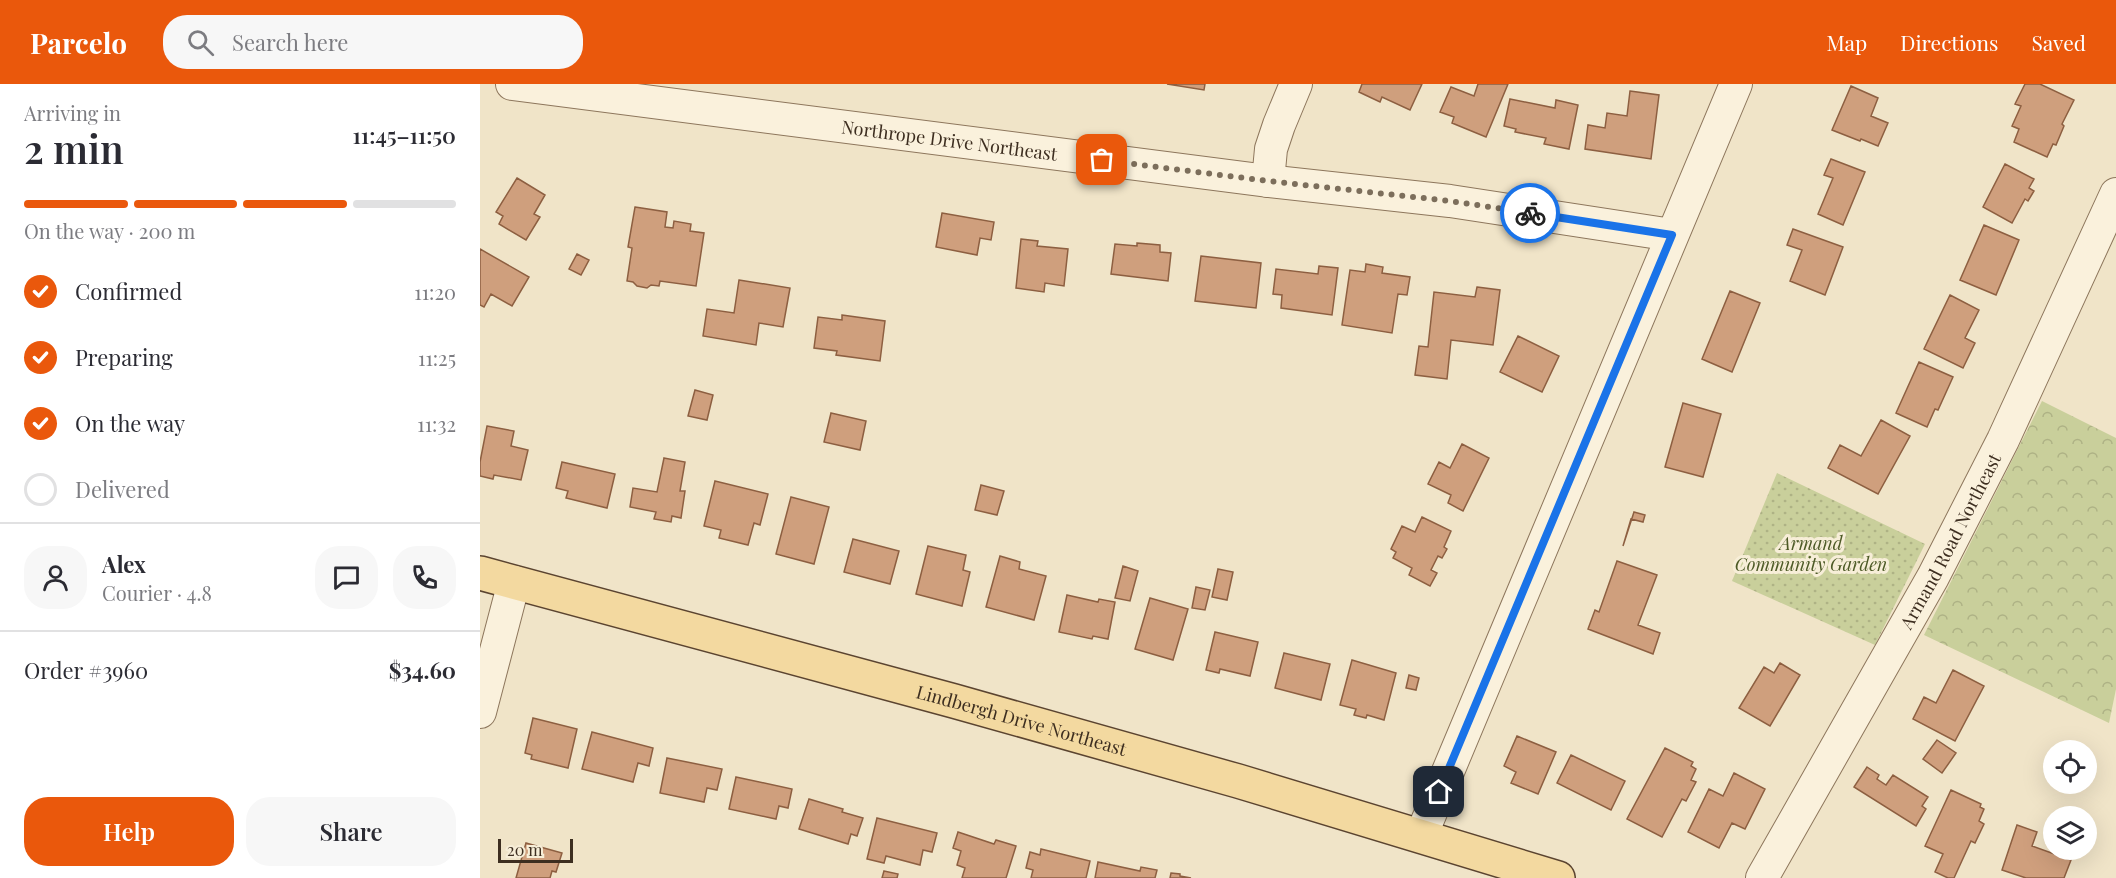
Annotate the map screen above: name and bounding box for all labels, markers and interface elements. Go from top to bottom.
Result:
search box [163,15,583,69]
text: Parcelo [30,24,127,61]
icon: search [184,26,217,59]
text: Search here [232,27,348,57]
text: Map [1826,28,1867,56]
text: Directions [1900,28,1998,56]
text: Saved [2031,28,2086,56]
text: Arriving in [24,99,121,126]
street label: Northrope Drive Northeast [840,114,1059,166]
text: 11:45–11:50 [353,120,456,150]
text: 2 min [24,122,124,174]
pin [1076,134,1127,185]
icon: bag [1085,143,1118,176]
courier [1500,183,1560,243]
icon: bike [1514,197,1547,230]
text: On the way · 200 m [24,217,195,244]
icon: check [24,275,57,308]
text: Confirmed [75,276,182,306]
text: 11:20 [414,278,456,305]
icon: check [24,341,57,374]
text: Preparing [75,342,173,372]
text: 11:25 [418,344,456,371]
icon: check [24,407,57,440]
text: On the way [75,408,185,438]
text: 11:32 [417,410,456,437]
street label: Armand Road Northeast [1894,449,2007,634]
text: Delivered [75,474,170,504]
park label: Armand Community Garden [1735,531,1887,576]
button: person [24,546,87,609]
button: chat [315,546,378,609]
button: phone [393,546,456,609]
text: Alex [102,549,146,579]
text: Courier · 4.8 [102,579,212,606]
text: Order #3960 [24,655,148,685]
text: $34.60 [389,655,456,685]
street label: Lindbergh Drive Northeast [914,679,1130,761]
map controls [2043,740,2097,860]
button: locate [2043,740,2097,794]
pin [1413,766,1464,817]
icon: home [1422,775,1455,808]
button: Help [24,797,234,866]
button: Share [246,797,456,866]
button: layers [2043,806,2097,860]
scale bar [498,836,573,864]
text: 20 m [507,839,542,860]

